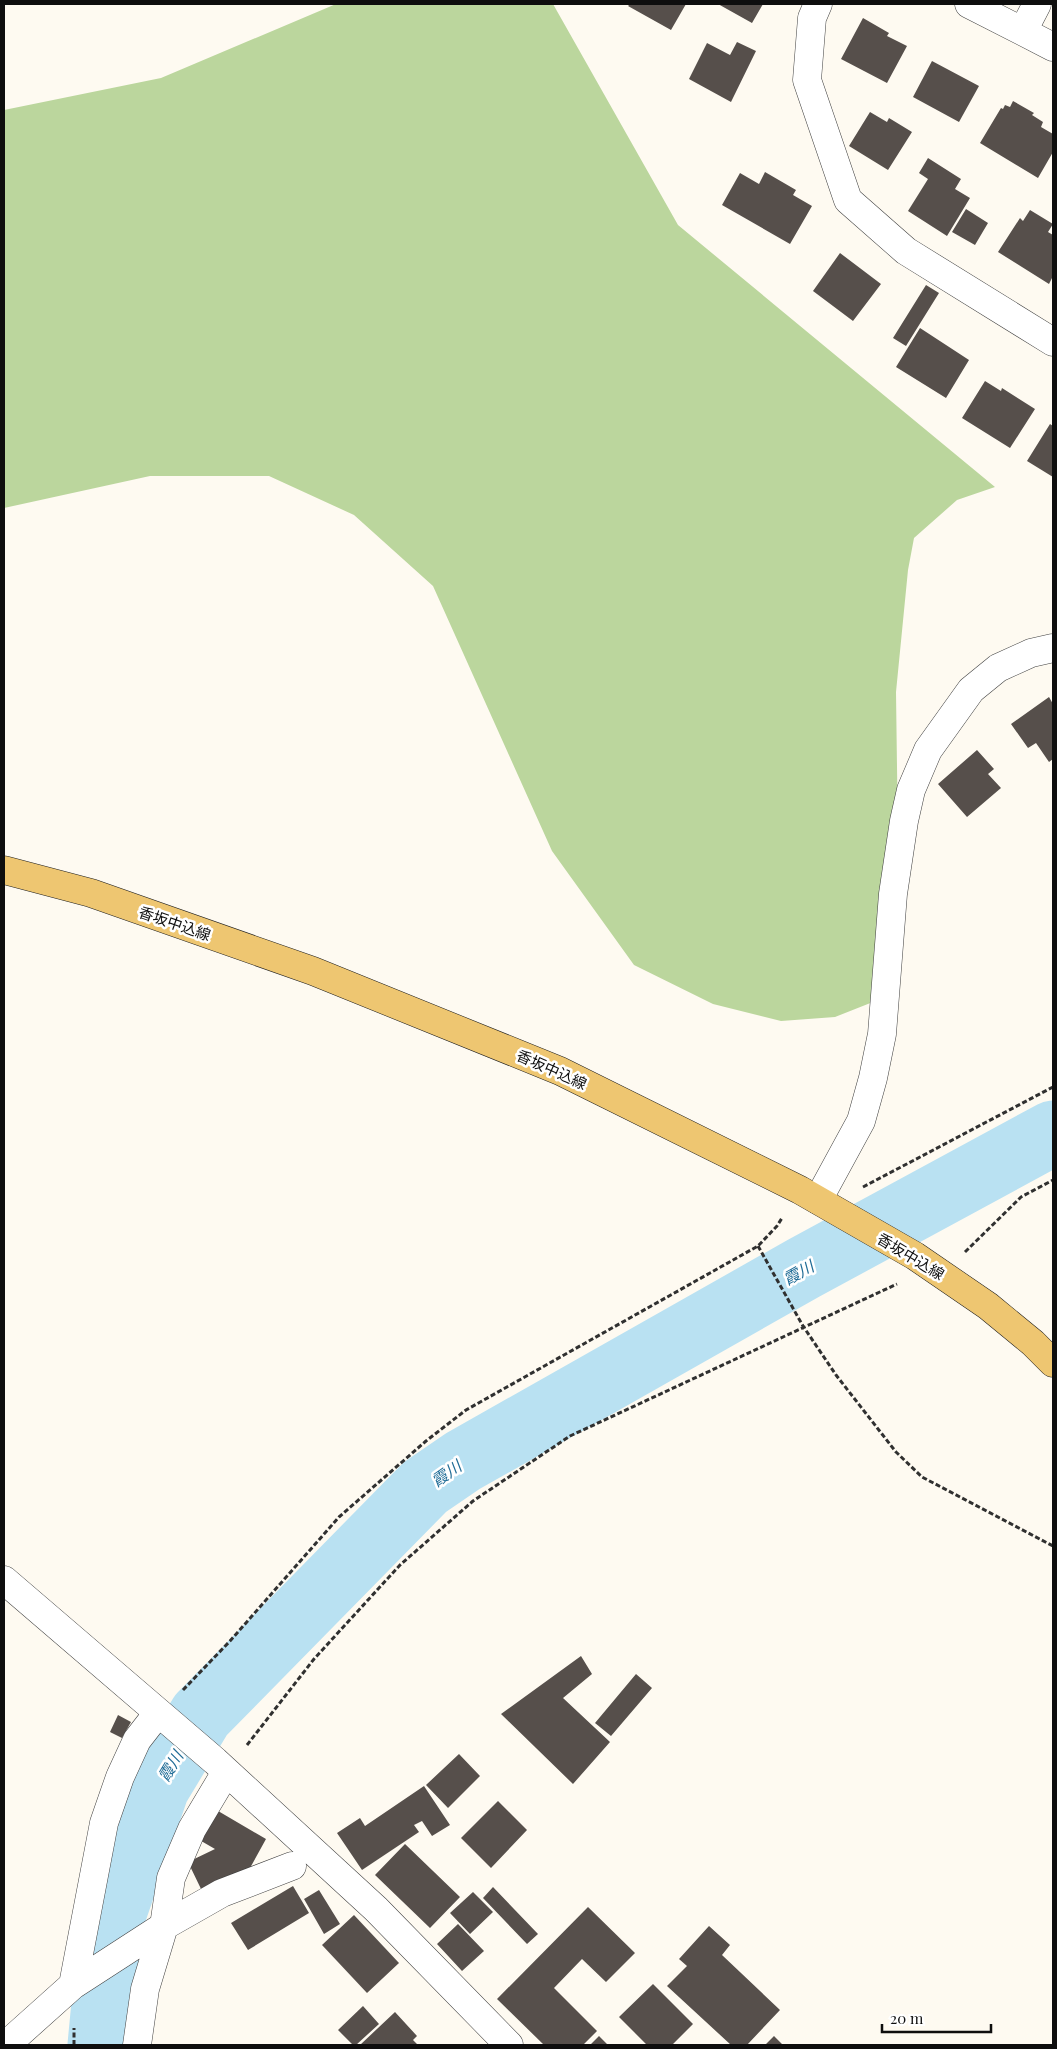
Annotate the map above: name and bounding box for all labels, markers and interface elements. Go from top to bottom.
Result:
street label: 香坂中込線 [136,901,214,945]
street label: 香坂中込線 [514,1045,590,1093]
street label: 香坂中込線 [874,1228,948,1284]
water label: 霞川 [779,1254,819,1289]
water label: 霞川 [427,1454,467,1491]
water label: 霞川 [153,1745,188,1785]
scale bar [882,2002,991,2034]
text: 20 m [890,2008,924,2028]

